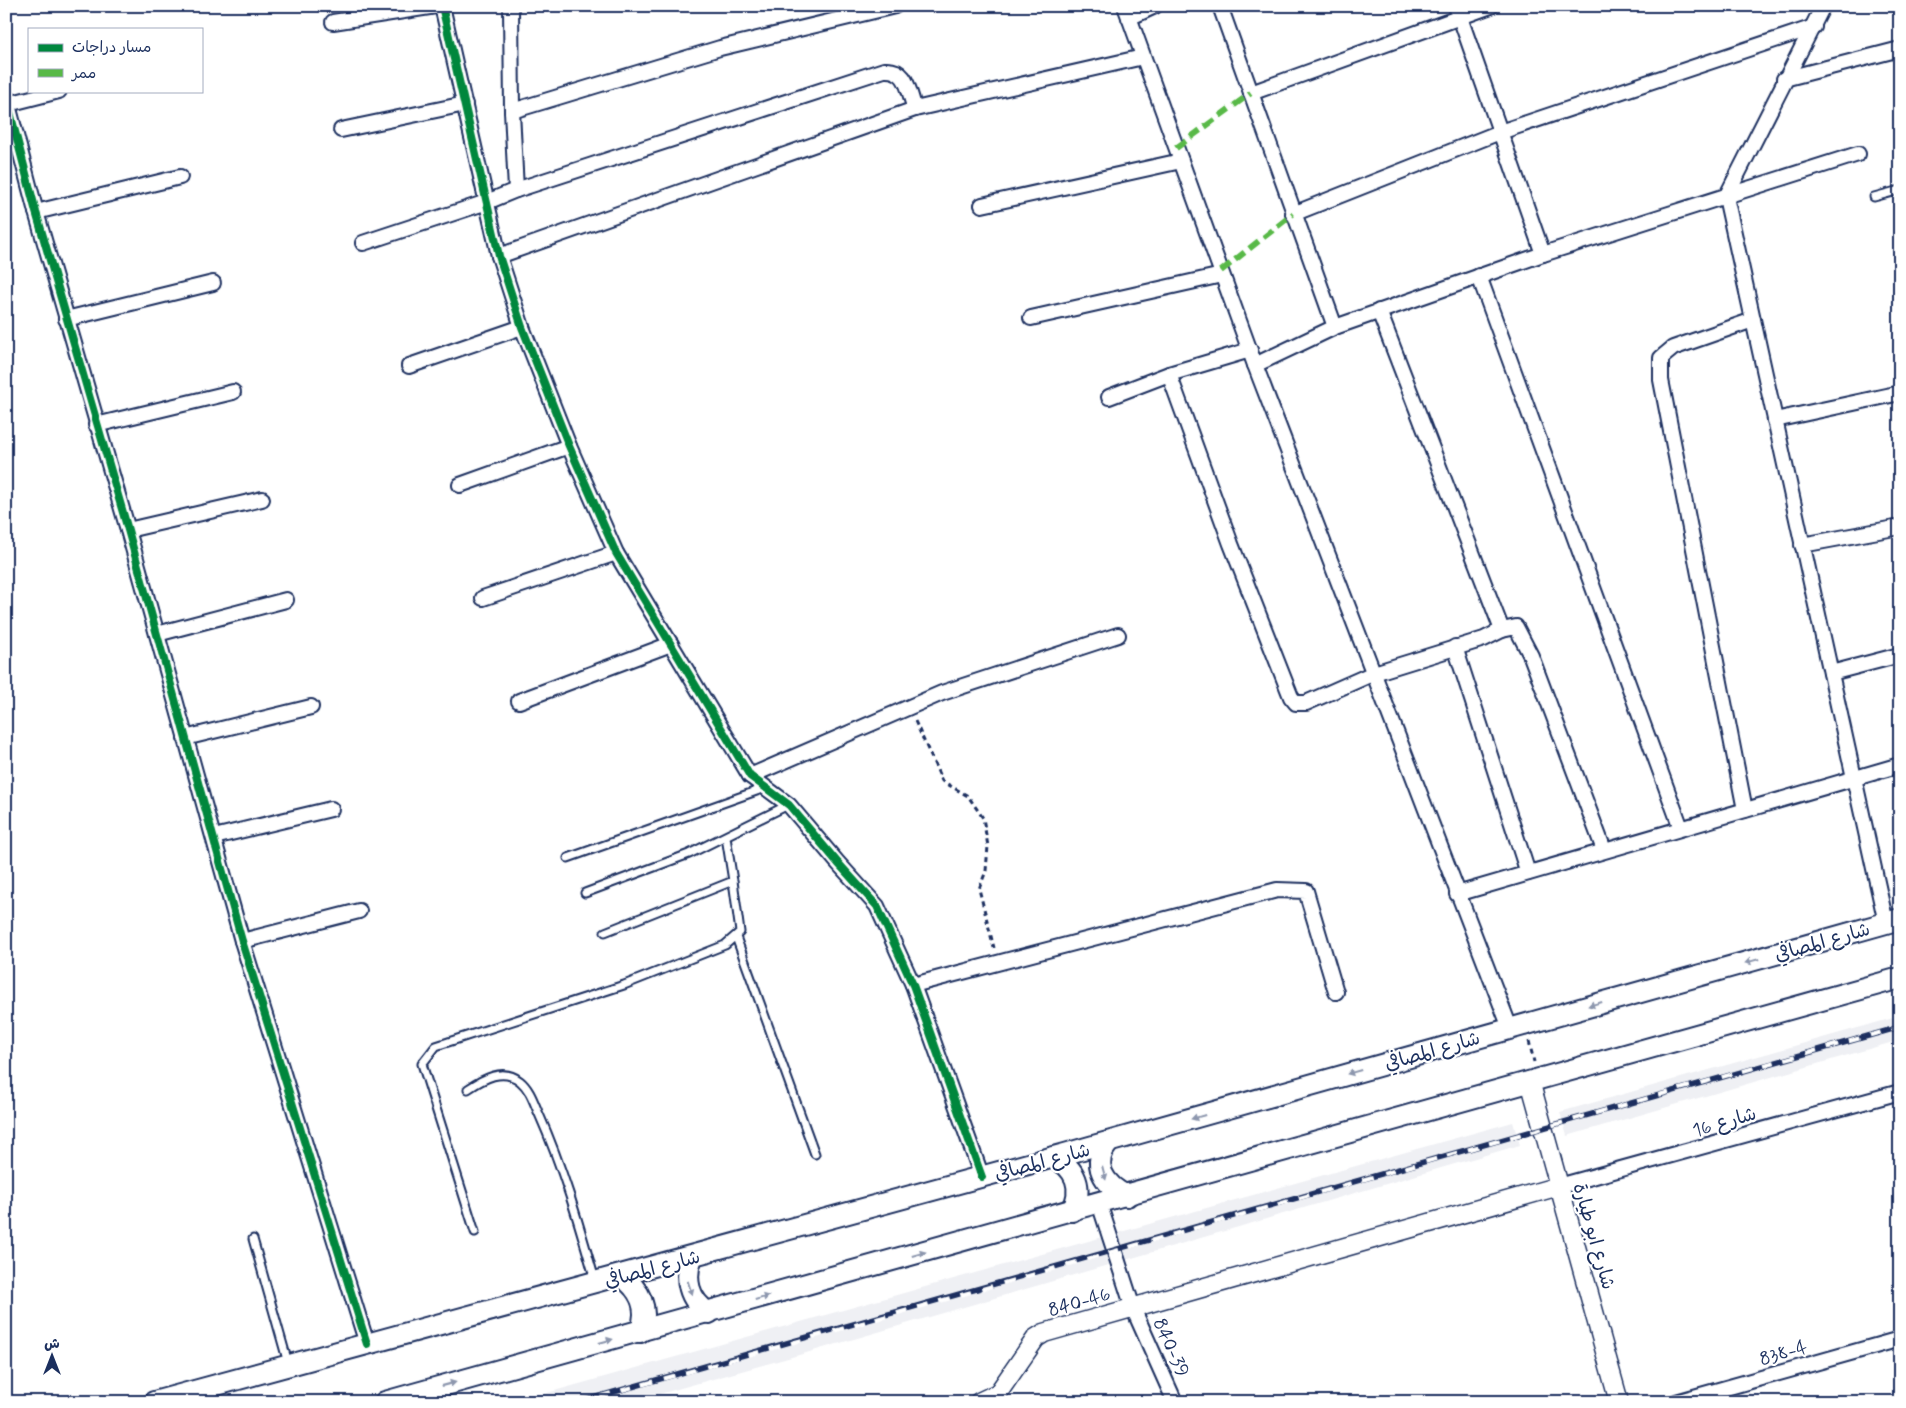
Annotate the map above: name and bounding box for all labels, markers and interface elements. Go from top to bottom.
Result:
legend [28,28,202,92]
text: مسار دراجات [72,38,151,58]
text: ممر [70,64,96,84]
street label: شارع المصافي [1771,916,1873,968]
one-way arrow [1744,957,1759,965]
one-way arrow [1588,1001,1603,1009]
street label: شارع المصافي [1381,1025,1483,1077]
one-way arrow [1347,1068,1362,1076]
street label: شارع 16 [1690,1101,1759,1143]
one-way arrow [1191,1113,1206,1121]
street label: شارع المصافي [991,1137,1093,1187]
one-way arrow [1100,1166,1108,1181]
street label: شارع ابو طيارة [1566,1180,1621,1293]
street label: شارع المصافي [601,1244,703,1294]
one-way arrow [912,1249,927,1257]
one-way arrow [686,1281,694,1296]
street label: 840-46 [1045,1282,1113,1323]
one-way arrow [755,1293,770,1301]
street label: 840-39 [1147,1314,1195,1381]
north arrow [28,1330,78,1380]
text: ش [44,1335,60,1353]
street label: 838-4 [1757,1335,1810,1372]
one-way arrow [598,1337,613,1345]
one-way arrow [442,1380,457,1388]

